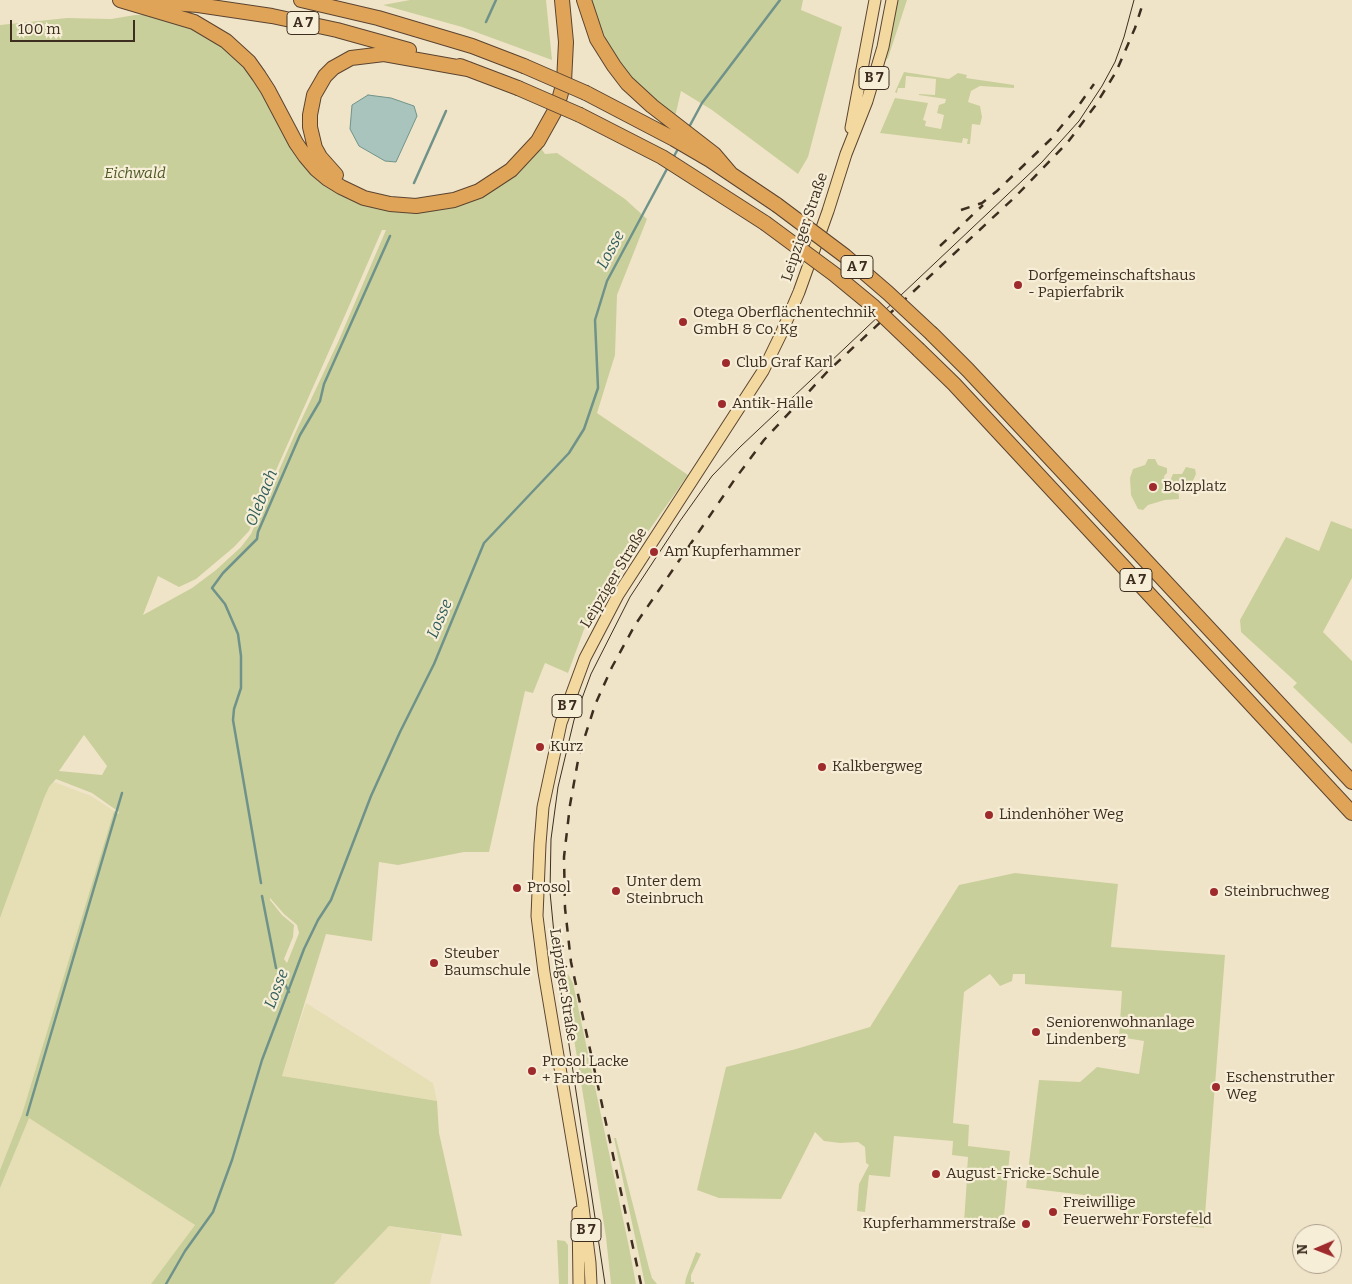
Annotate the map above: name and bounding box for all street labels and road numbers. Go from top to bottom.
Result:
road number: A 7 [287,12,319,34]
road number: B 7 [859,66,889,90]
street label: Leipziger Straße [778,170,832,284]
road number: A 7 [841,256,873,278]
street label: Leipziger Straße [577,525,651,631]
road number: A 7 [1120,568,1152,592]
road number: B 7 [552,694,582,718]
street label: Leipziger Straße [545,927,581,1043]
road number: B 7 [571,1218,601,1242]

